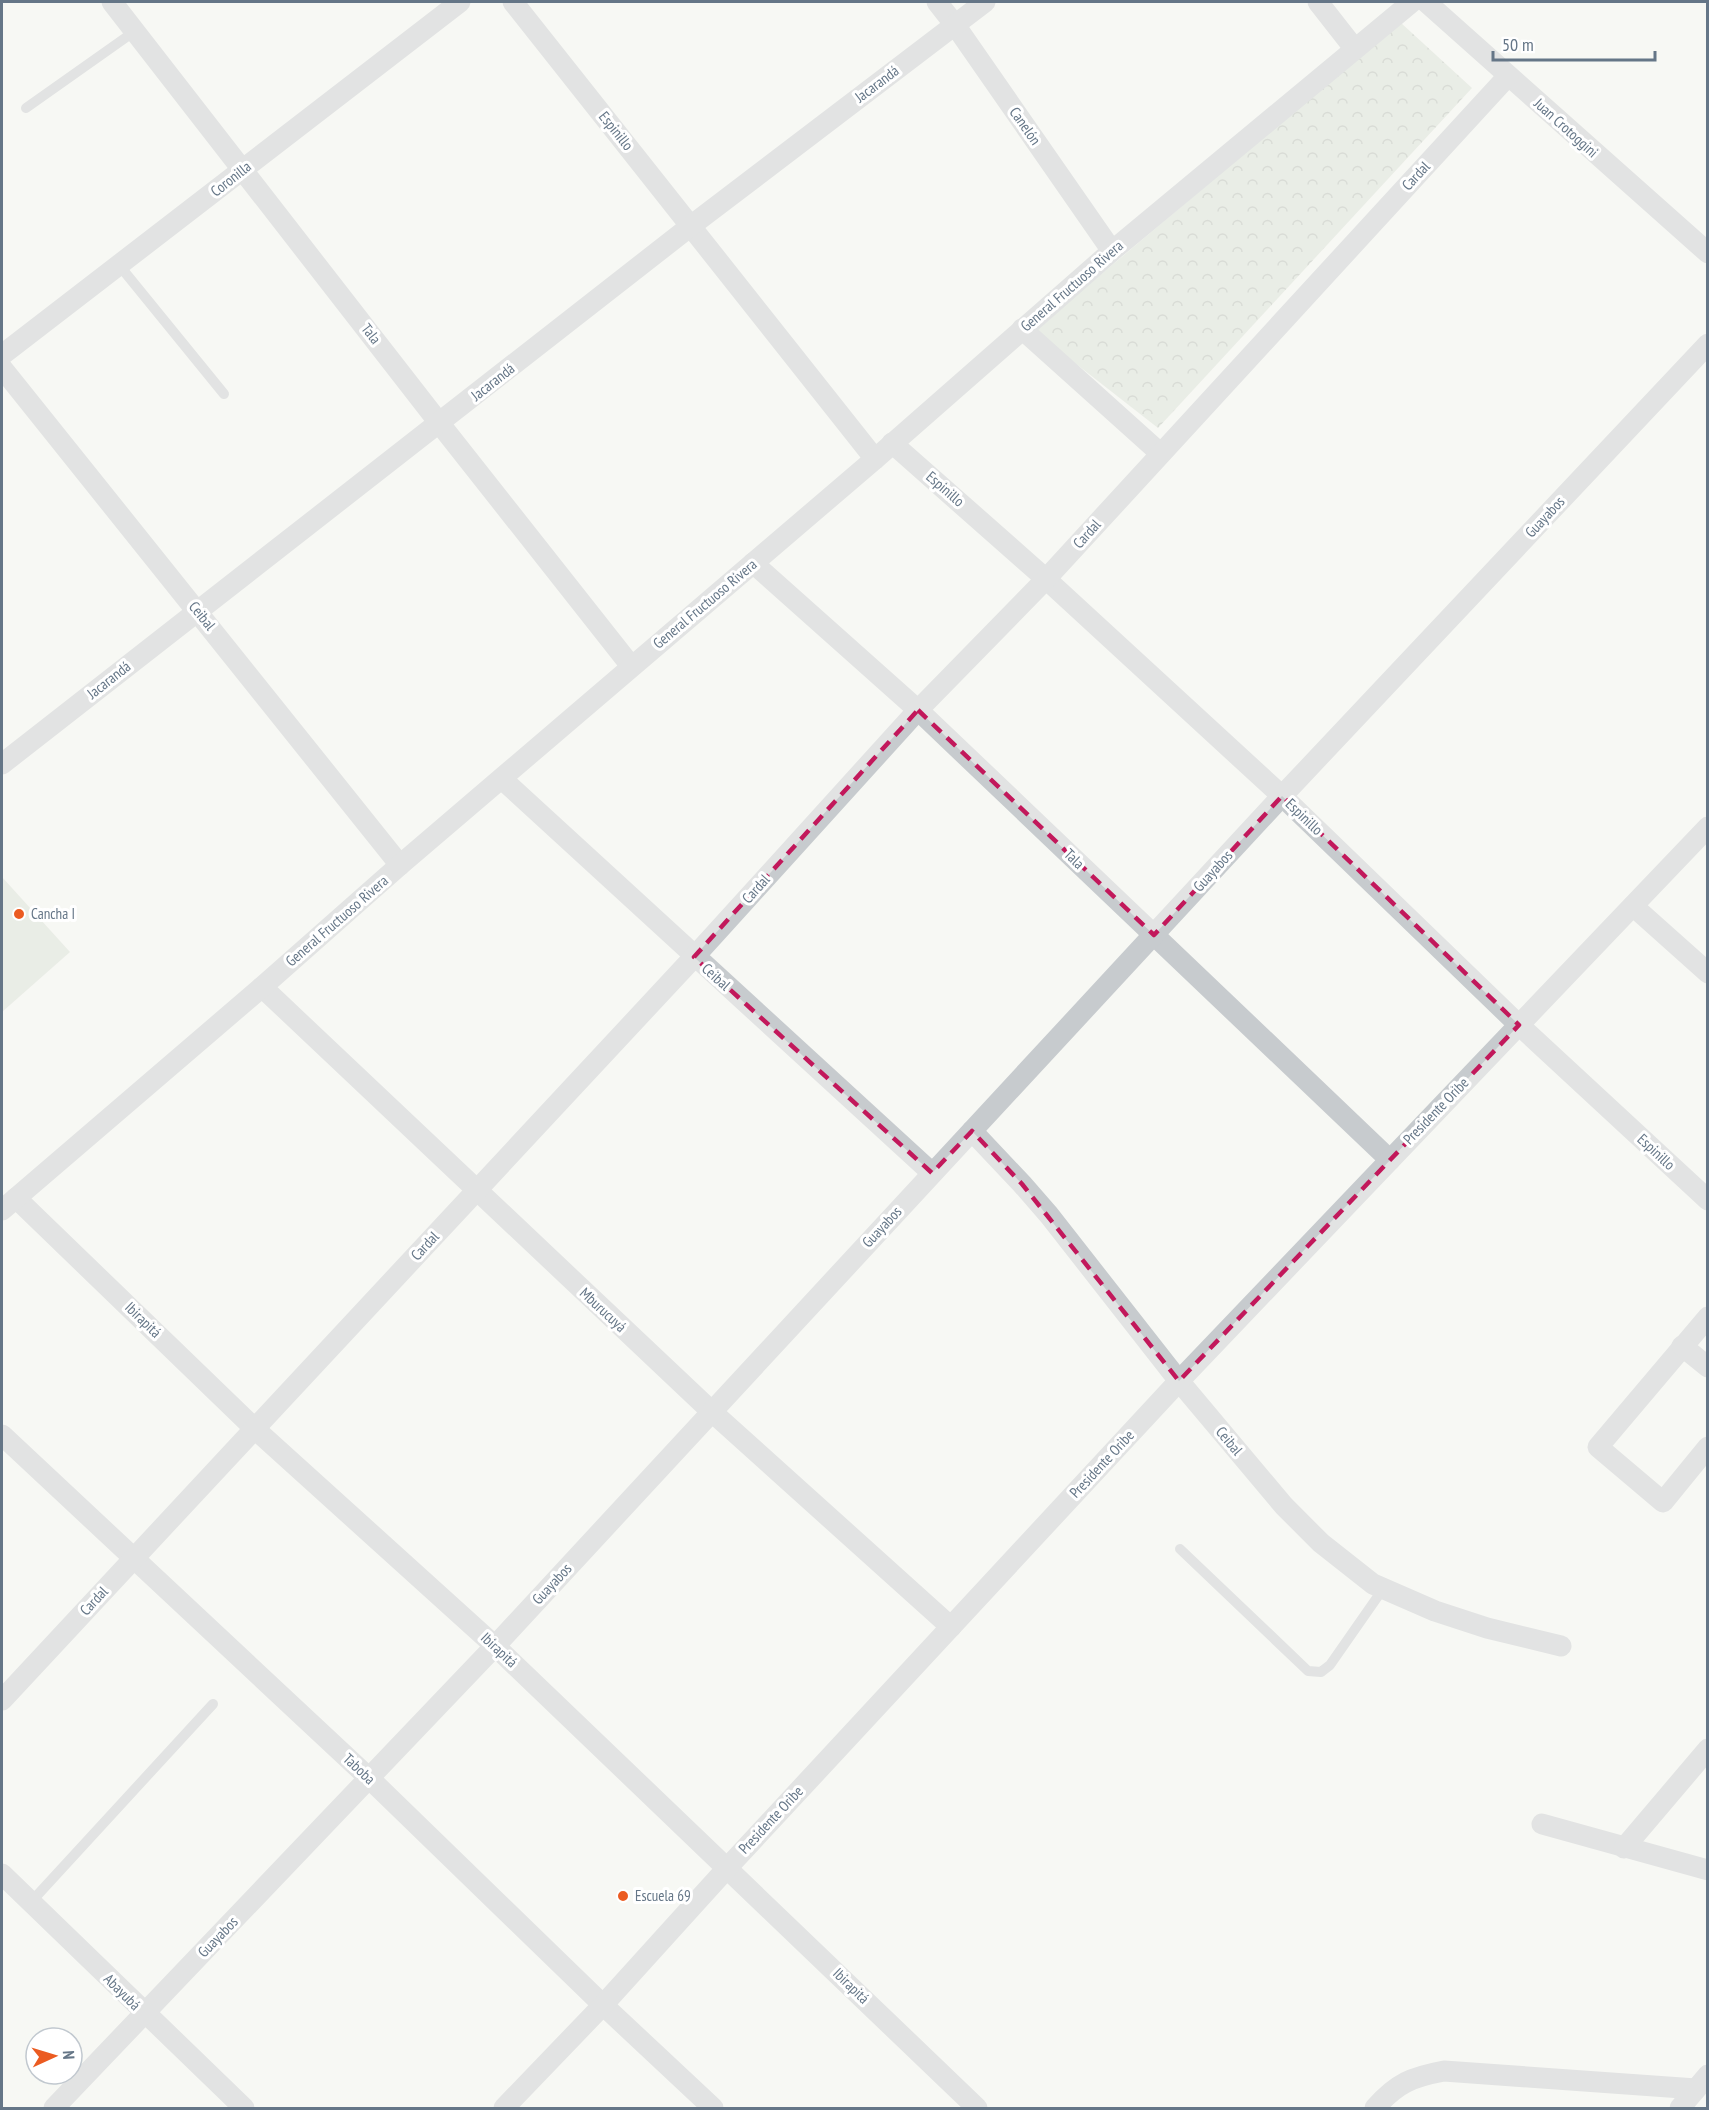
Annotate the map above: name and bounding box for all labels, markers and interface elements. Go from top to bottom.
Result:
scale bar [1493,24,1655,62]
text: 50 m [1502,33,1534,56]
street label: Jacarandá [850,61,902,107]
street label: Juan Crotoggini [1530,93,1602,161]
street label: Canelón [1006,103,1045,148]
street label: Espinillo [595,107,638,154]
street label: Coronilla [207,157,255,200]
street label: Cardal [1398,157,1434,194]
street label: General Fructuoso Rivera [1016,236,1127,335]
street label: Tala [357,320,385,348]
street label: Jacarandá [466,359,518,405]
street label: Espinillo [922,467,968,510]
street label: Guayabos [1521,492,1568,541]
street label: Cardal [1069,515,1105,552]
street label: General Fructuoso Rivera [649,555,760,653]
street label: Ceibal [185,597,220,634]
street label: Jacarandá [82,657,134,703]
street label: Espinillo [1282,794,1327,839]
street label: Tala [1060,845,1088,873]
street label: Guayabos [1189,846,1236,895]
street label: Cardal [738,870,774,907]
street label: General Fructuoso Rivera [281,871,392,970]
place label: Cancha I [31,904,75,923]
marker: Cancha I [12,907,26,921]
street label: Ceibal [698,959,735,995]
street label: Presidente Oribe [1399,1073,1472,1148]
street label: Espinillo [1634,1129,1679,1174]
street label: Guayabos [858,1202,905,1251]
street label: Cardal [407,1227,443,1264]
street label: Mburucuyá [576,1283,631,1336]
street label: Ibirapitá [121,1298,166,1342]
street label: Ceibal [1212,1422,1247,1459]
street label: Presidente Oribe [1065,1426,1138,1502]
street label: Guayabos [528,1559,575,1608]
street label: Cardal [76,1582,112,1619]
street label: Ibirapitá [477,1628,522,1671]
street label: Taboba [339,1749,379,1788]
street label: Presidente Oribe [734,1782,807,1858]
place label: Escuela 69 [635,1886,691,1905]
marker: Escuela 69 [616,1889,630,1903]
street label: Guayabos [194,1912,242,1961]
street label: Ibirapitá [829,1964,874,2008]
street label: Abayubá [100,1969,145,2014]
north arrow [24,2026,84,2086]
text: N [59,2050,79,2060]

